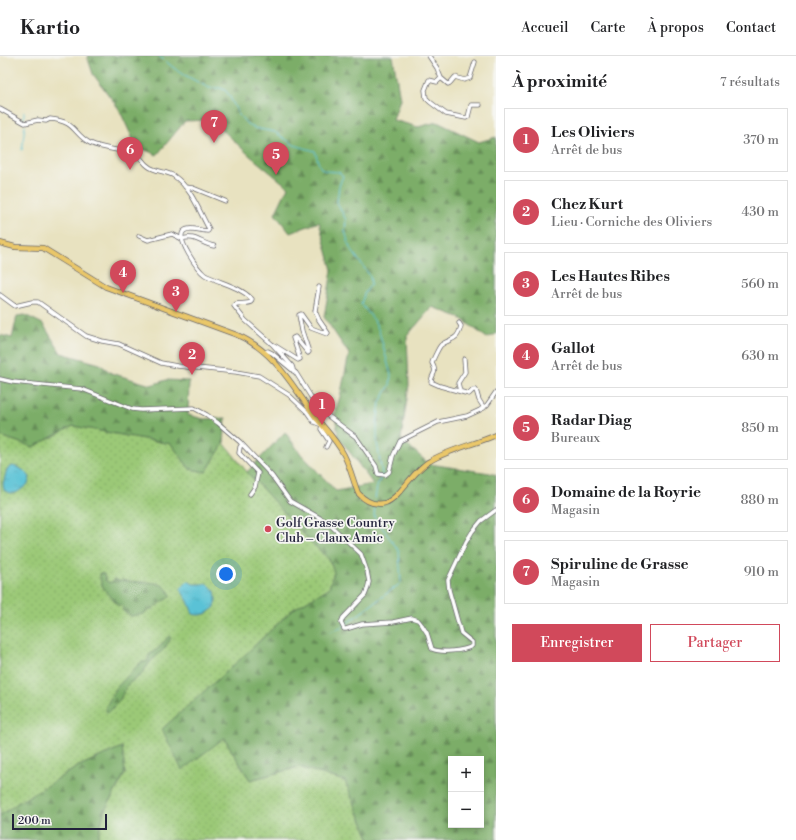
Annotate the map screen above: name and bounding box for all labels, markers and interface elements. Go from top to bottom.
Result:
text: Kartio [20,16,80,40]
text: Accueil [521,19,568,37]
text: Carte [590,19,625,37]
text: À propos [647,19,704,37]
text: Contact [726,19,776,37]
text: À proximité [512,71,607,93]
text: 7 résultats [720,74,780,90]
pin: 7 [201,110,227,143]
text: Les Oliviers [551,123,634,142]
text: 1 [523,132,529,148]
text: 370 m [743,132,779,148]
pin: 6 [117,137,143,170]
pin: 5 [263,142,289,175]
text: Arrêt de bus [551,142,622,158]
text: Chez Kurt [551,195,623,214]
text: 2 [522,204,530,220]
text: 430 m [741,204,779,220]
text: Lieu · Corniche des Oliviers [551,214,712,230]
pin: 4 [110,260,136,293]
text: Les Hautes Ribes [551,267,670,286]
text: 3 [522,276,530,292]
text: 560 m [741,276,779,292]
pin: 3 [163,279,189,312]
text: Arrêt de bus [551,286,622,302]
text: Gallot [551,339,595,358]
pin: 2 [179,342,205,375]
text: 4 [522,348,530,364]
text: 630 m [741,348,779,364]
text: Arrêt de bus [551,358,622,374]
pin: 1 [309,392,335,425]
text: Radar Diag [551,411,631,430]
text: 5 [522,420,530,436]
text: 850 m [741,420,779,436]
text: Bureaux [551,430,600,446]
text: Domaine de la Royrie [551,483,701,502]
text: 6 [522,492,530,508]
text: 880 m [740,492,779,508]
text: Magasin [551,502,600,518]
place label: Golf Grasse Country Club – Claux Amic [276,515,396,546]
marker: Golf Grasse Country Club – Claux Amic [263,524,273,534]
text: Spiruline de Grasse [551,555,689,574]
your location [216,564,236,584]
text: 7 [522,564,530,580]
text: 910 m [744,564,779,580]
text: Magasin [551,574,600,590]
button: Enregistrer [512,624,642,662]
button: Partager [650,624,780,662]
map controls [448,756,484,828]
button: + [448,756,484,792]
button: − [448,792,484,828]
scale bar [12,812,107,831]
text: 200 m [18,814,51,828]

